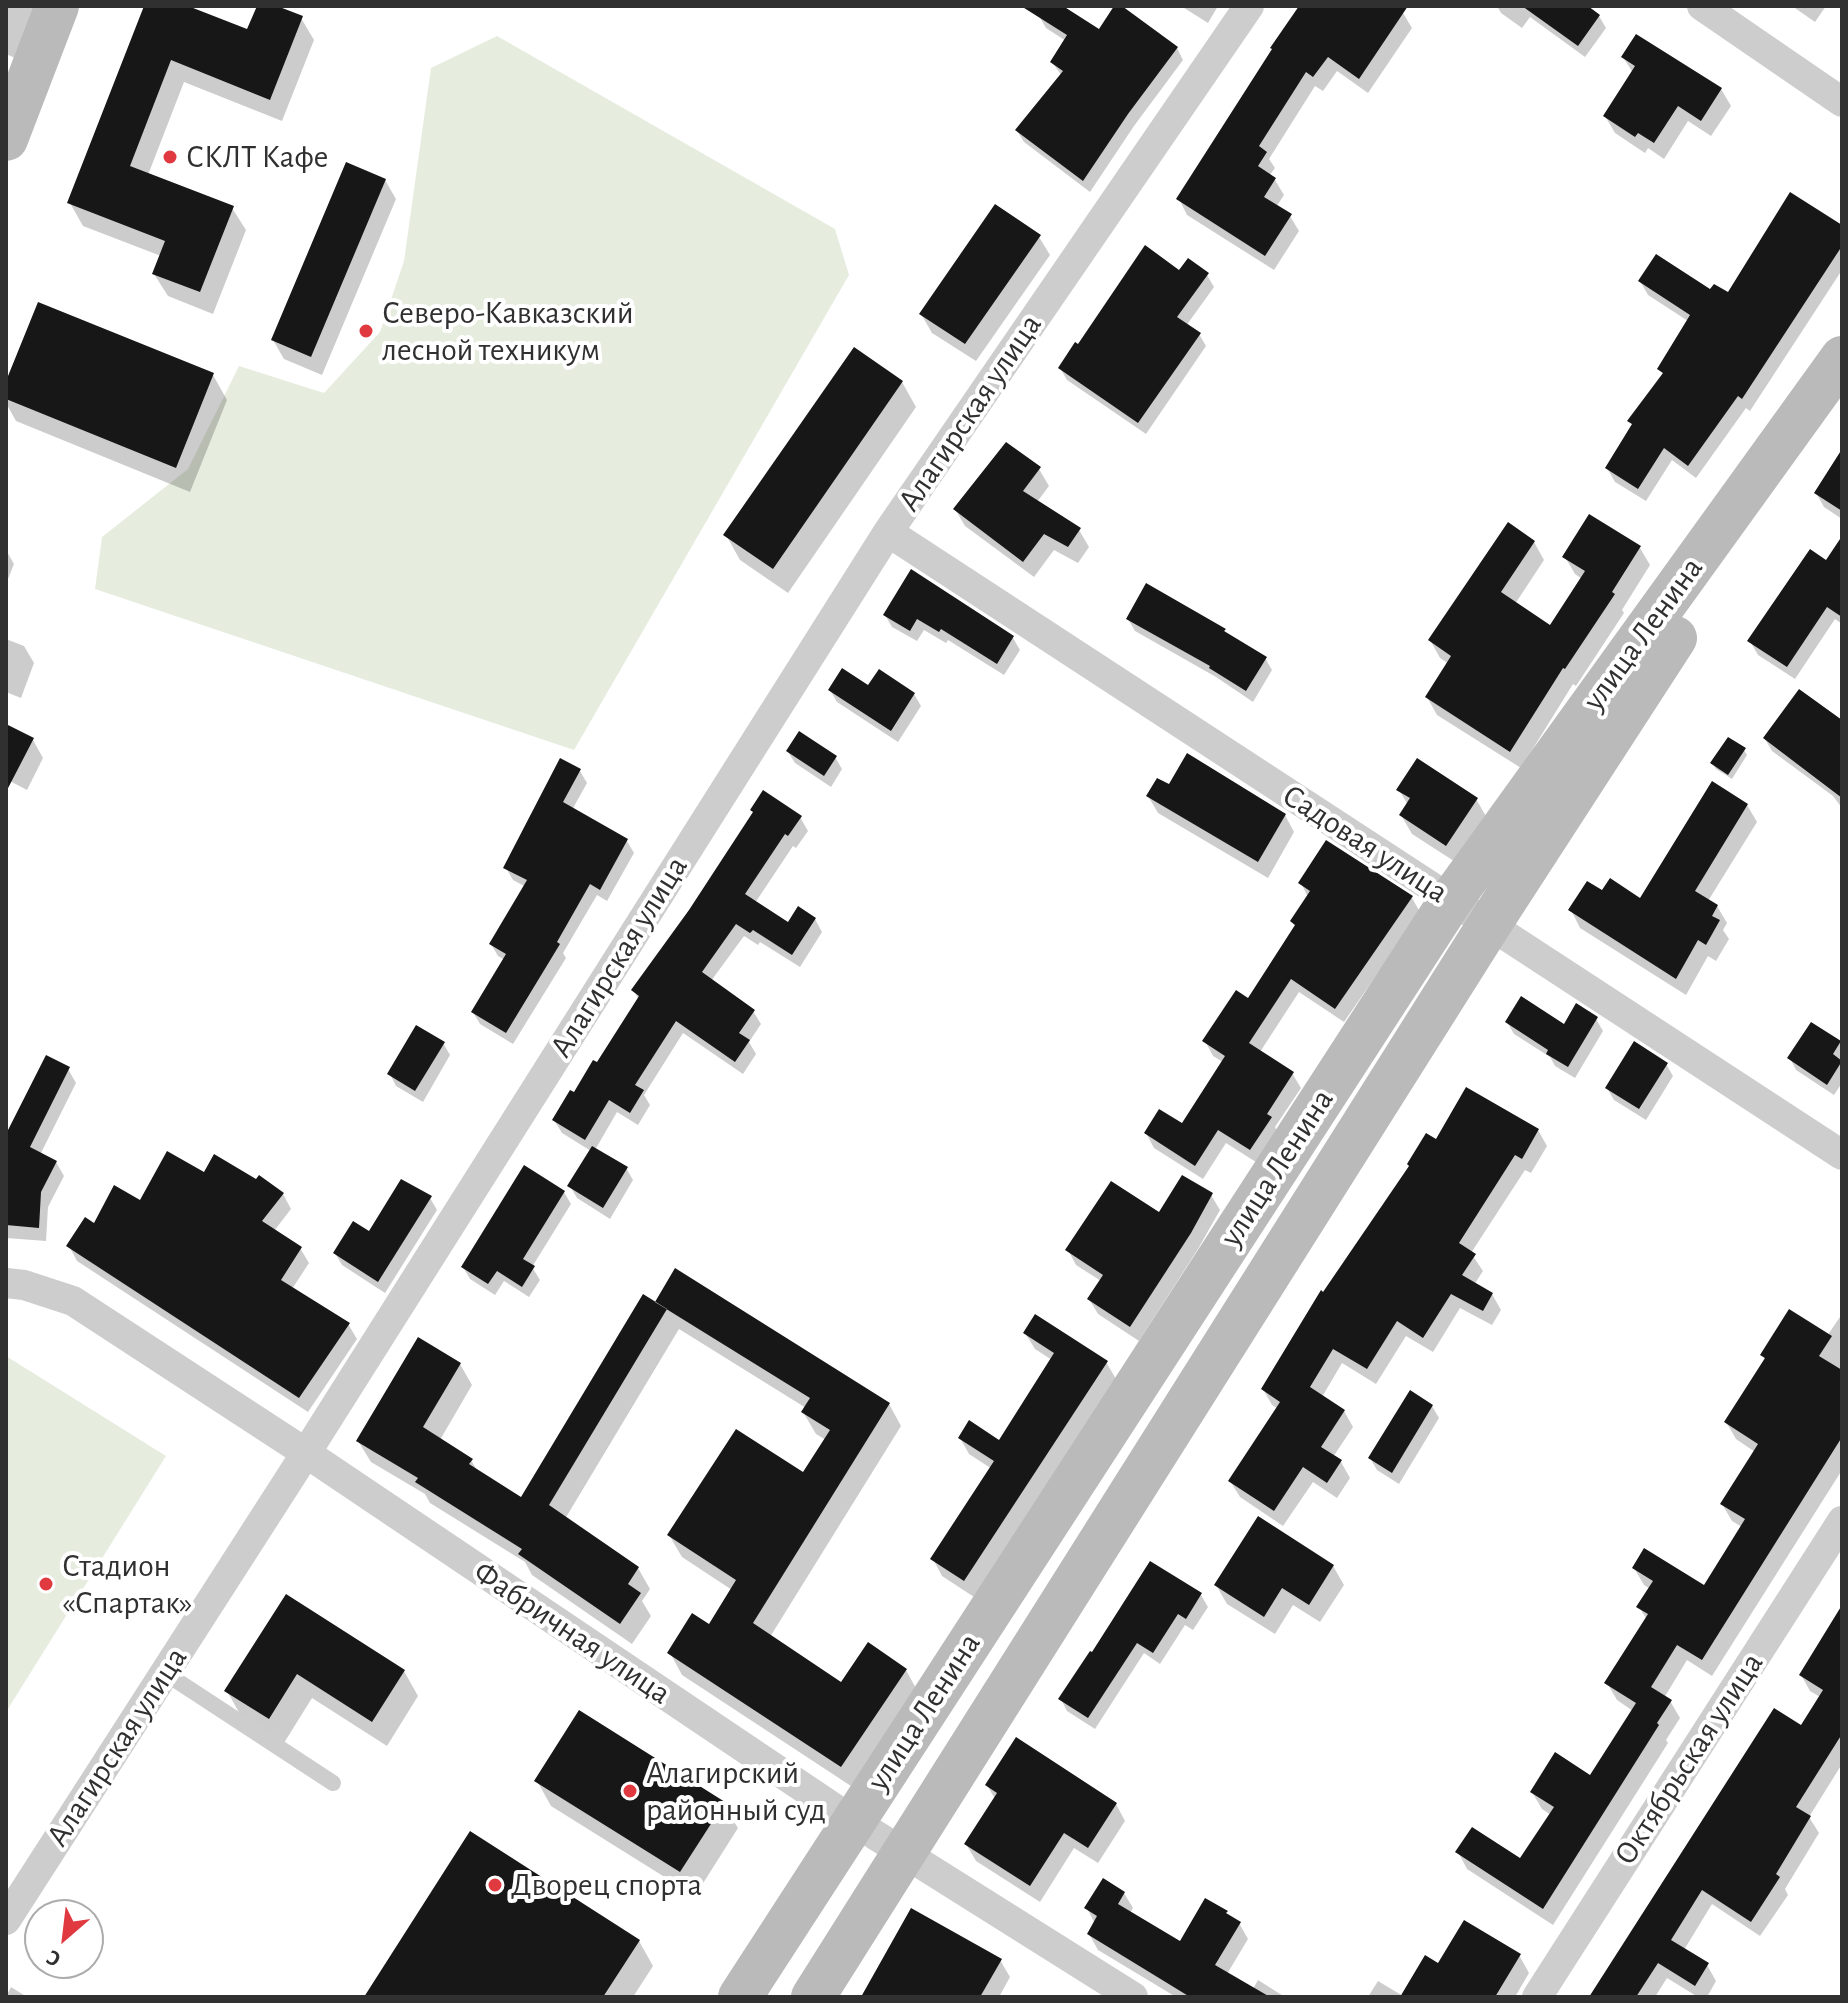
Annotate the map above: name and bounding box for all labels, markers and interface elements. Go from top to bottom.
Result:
place label: СКЛТ Кафе [186,138,328,176]
marker: СКЛТ Кафе [161,148,179,166]
place label: Северо-Кавказский лесной техникум [382,294,634,369]
street label: Алагирская улица [890,307,1050,519]
marker: Северо-Кавказский лесной техникум [357,322,375,340]
street label: улица Ленина [1575,550,1711,718]
street label: Садовая улица [1275,776,1455,912]
street label: Алагирская улица [542,849,696,1065]
street label: улица Ленина [1212,1082,1342,1254]
place label: Стадион «Спартак» [62,1547,192,1622]
street label: Фабричная улица [466,1553,678,1713]
marker: Стадион «Спартак» [37,1575,55,1593]
street label: улица Ленина [859,1626,989,1798]
street label: Алагирская улица [38,1640,196,1854]
street label: Октябрьская улица [1606,1646,1772,1872]
place label: Алагирский районный суд [646,1754,826,1829]
marker: Алагирский районный суд [621,1782,639,1800]
place label: Дворец спорта [511,1866,702,1904]
marker: Дворец спорта [486,1876,504,1894]
north arrow [24,1899,104,1979]
text: С [43,1946,64,1971]

